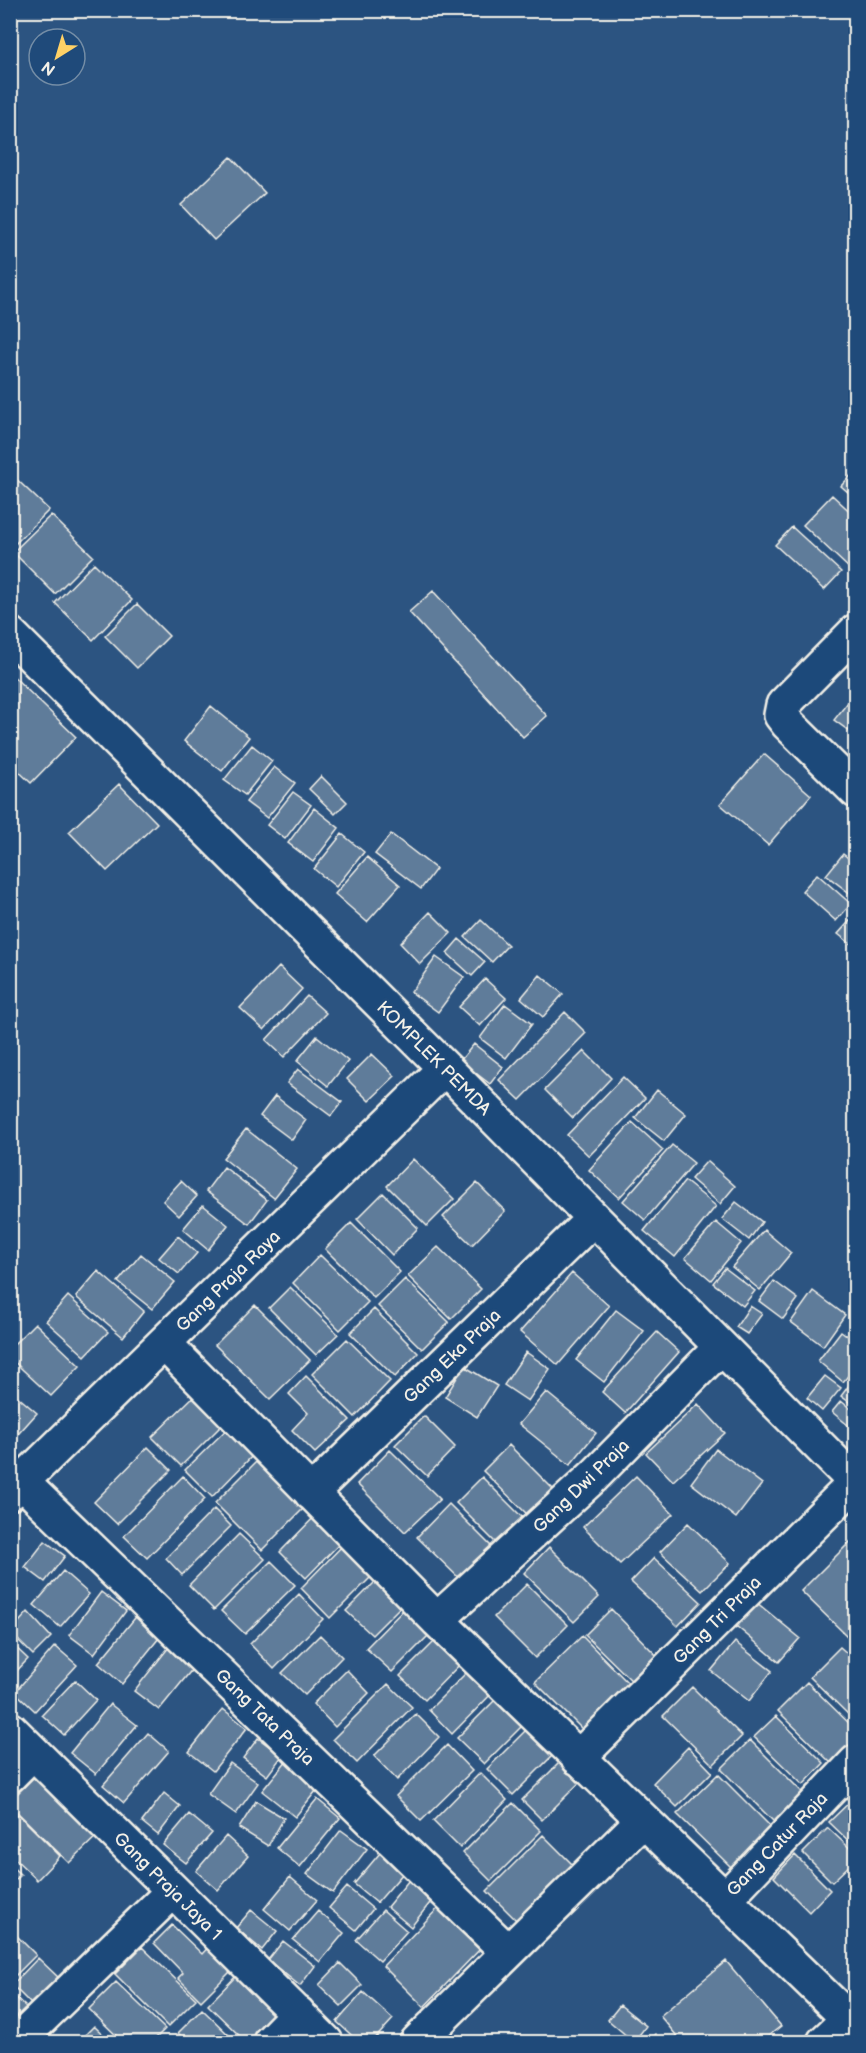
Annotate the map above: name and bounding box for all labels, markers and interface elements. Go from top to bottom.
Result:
north arrow [27,27,87,87]
text: N [38,57,59,79]
street label: KOMPLEK PEMDA [372,997,495,1120]
street label: Gang Praja Raya [172,1226,285,1336]
street label: Gang Eka Praja [400,1305,505,1408]
street label: Gang Dwi Praja [529,1435,634,1537]
street label: Gang Tri Praja [669,1572,766,1669]
street label: Gang Tata Praja [211,1665,319,1770]
street label: Gang Catur Raja [722,1788,832,1901]
street label: Gang Praja Jaya 1 [109,1828,226,1945]

